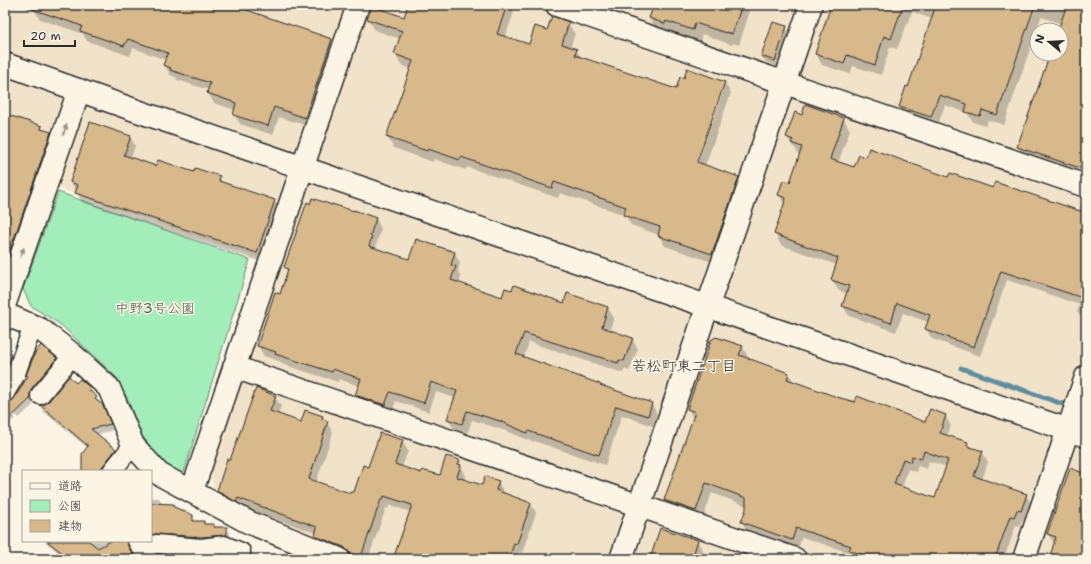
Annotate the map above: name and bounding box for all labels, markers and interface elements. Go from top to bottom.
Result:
scale bar [24,22,75,48]
north arrow [1029,22,1069,62]
text: 20 m [30,28,61,44]
text: N [1031,32,1049,46]
one-way arrow [62,124,68,136]
one-way arrow [20,247,26,259]
park label: 中野3号公園 [115,299,195,317]
district label: 若松町東二丁目 [631,356,737,376]
legend [22,470,152,542]
text: 道路 [58,478,82,494]
text: 公園 [58,498,82,514]
text: 建物 [58,518,82,534]

